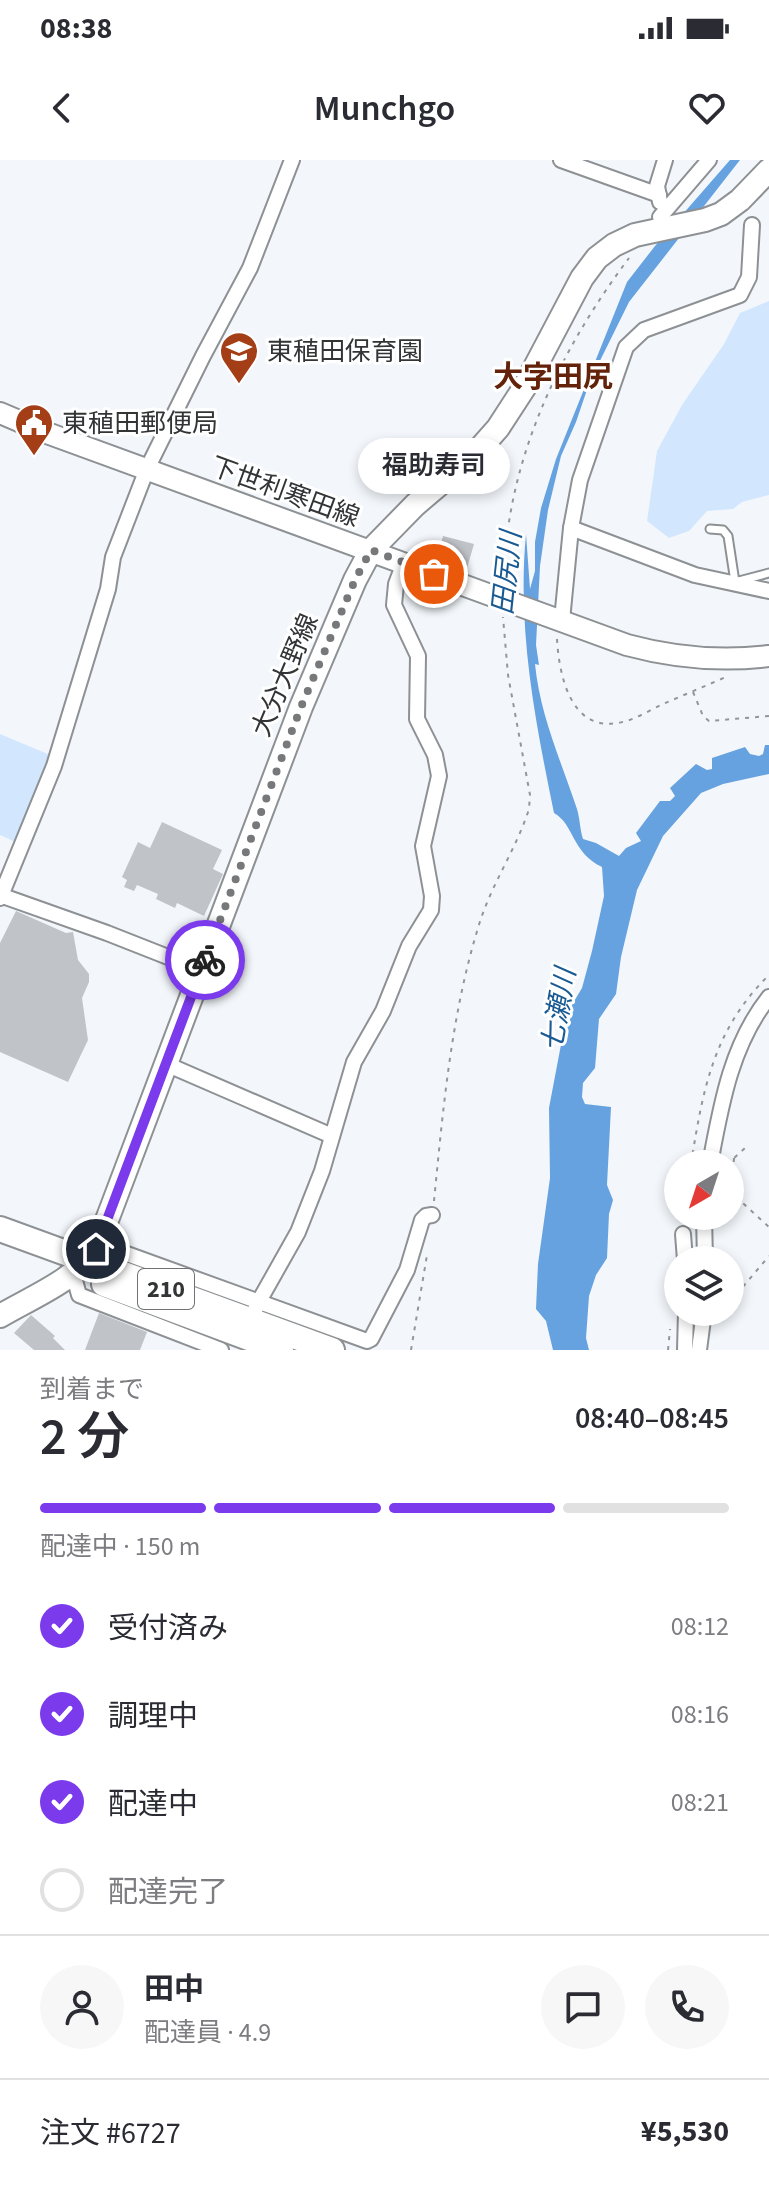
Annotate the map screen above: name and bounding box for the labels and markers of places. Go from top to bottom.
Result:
school or university icon: 東稙田保育園 [218,330,260,385]
place label: 東稙田保育園 [267,333,423,370]
public building icon: 東稙田郵便局 [13,402,55,457]
place label: 東稙田郵便局 [62,405,218,442]
callout: 福助寿司 [358,438,510,494]
pin [400,540,468,608]
pin [62,1215,130,1283]

